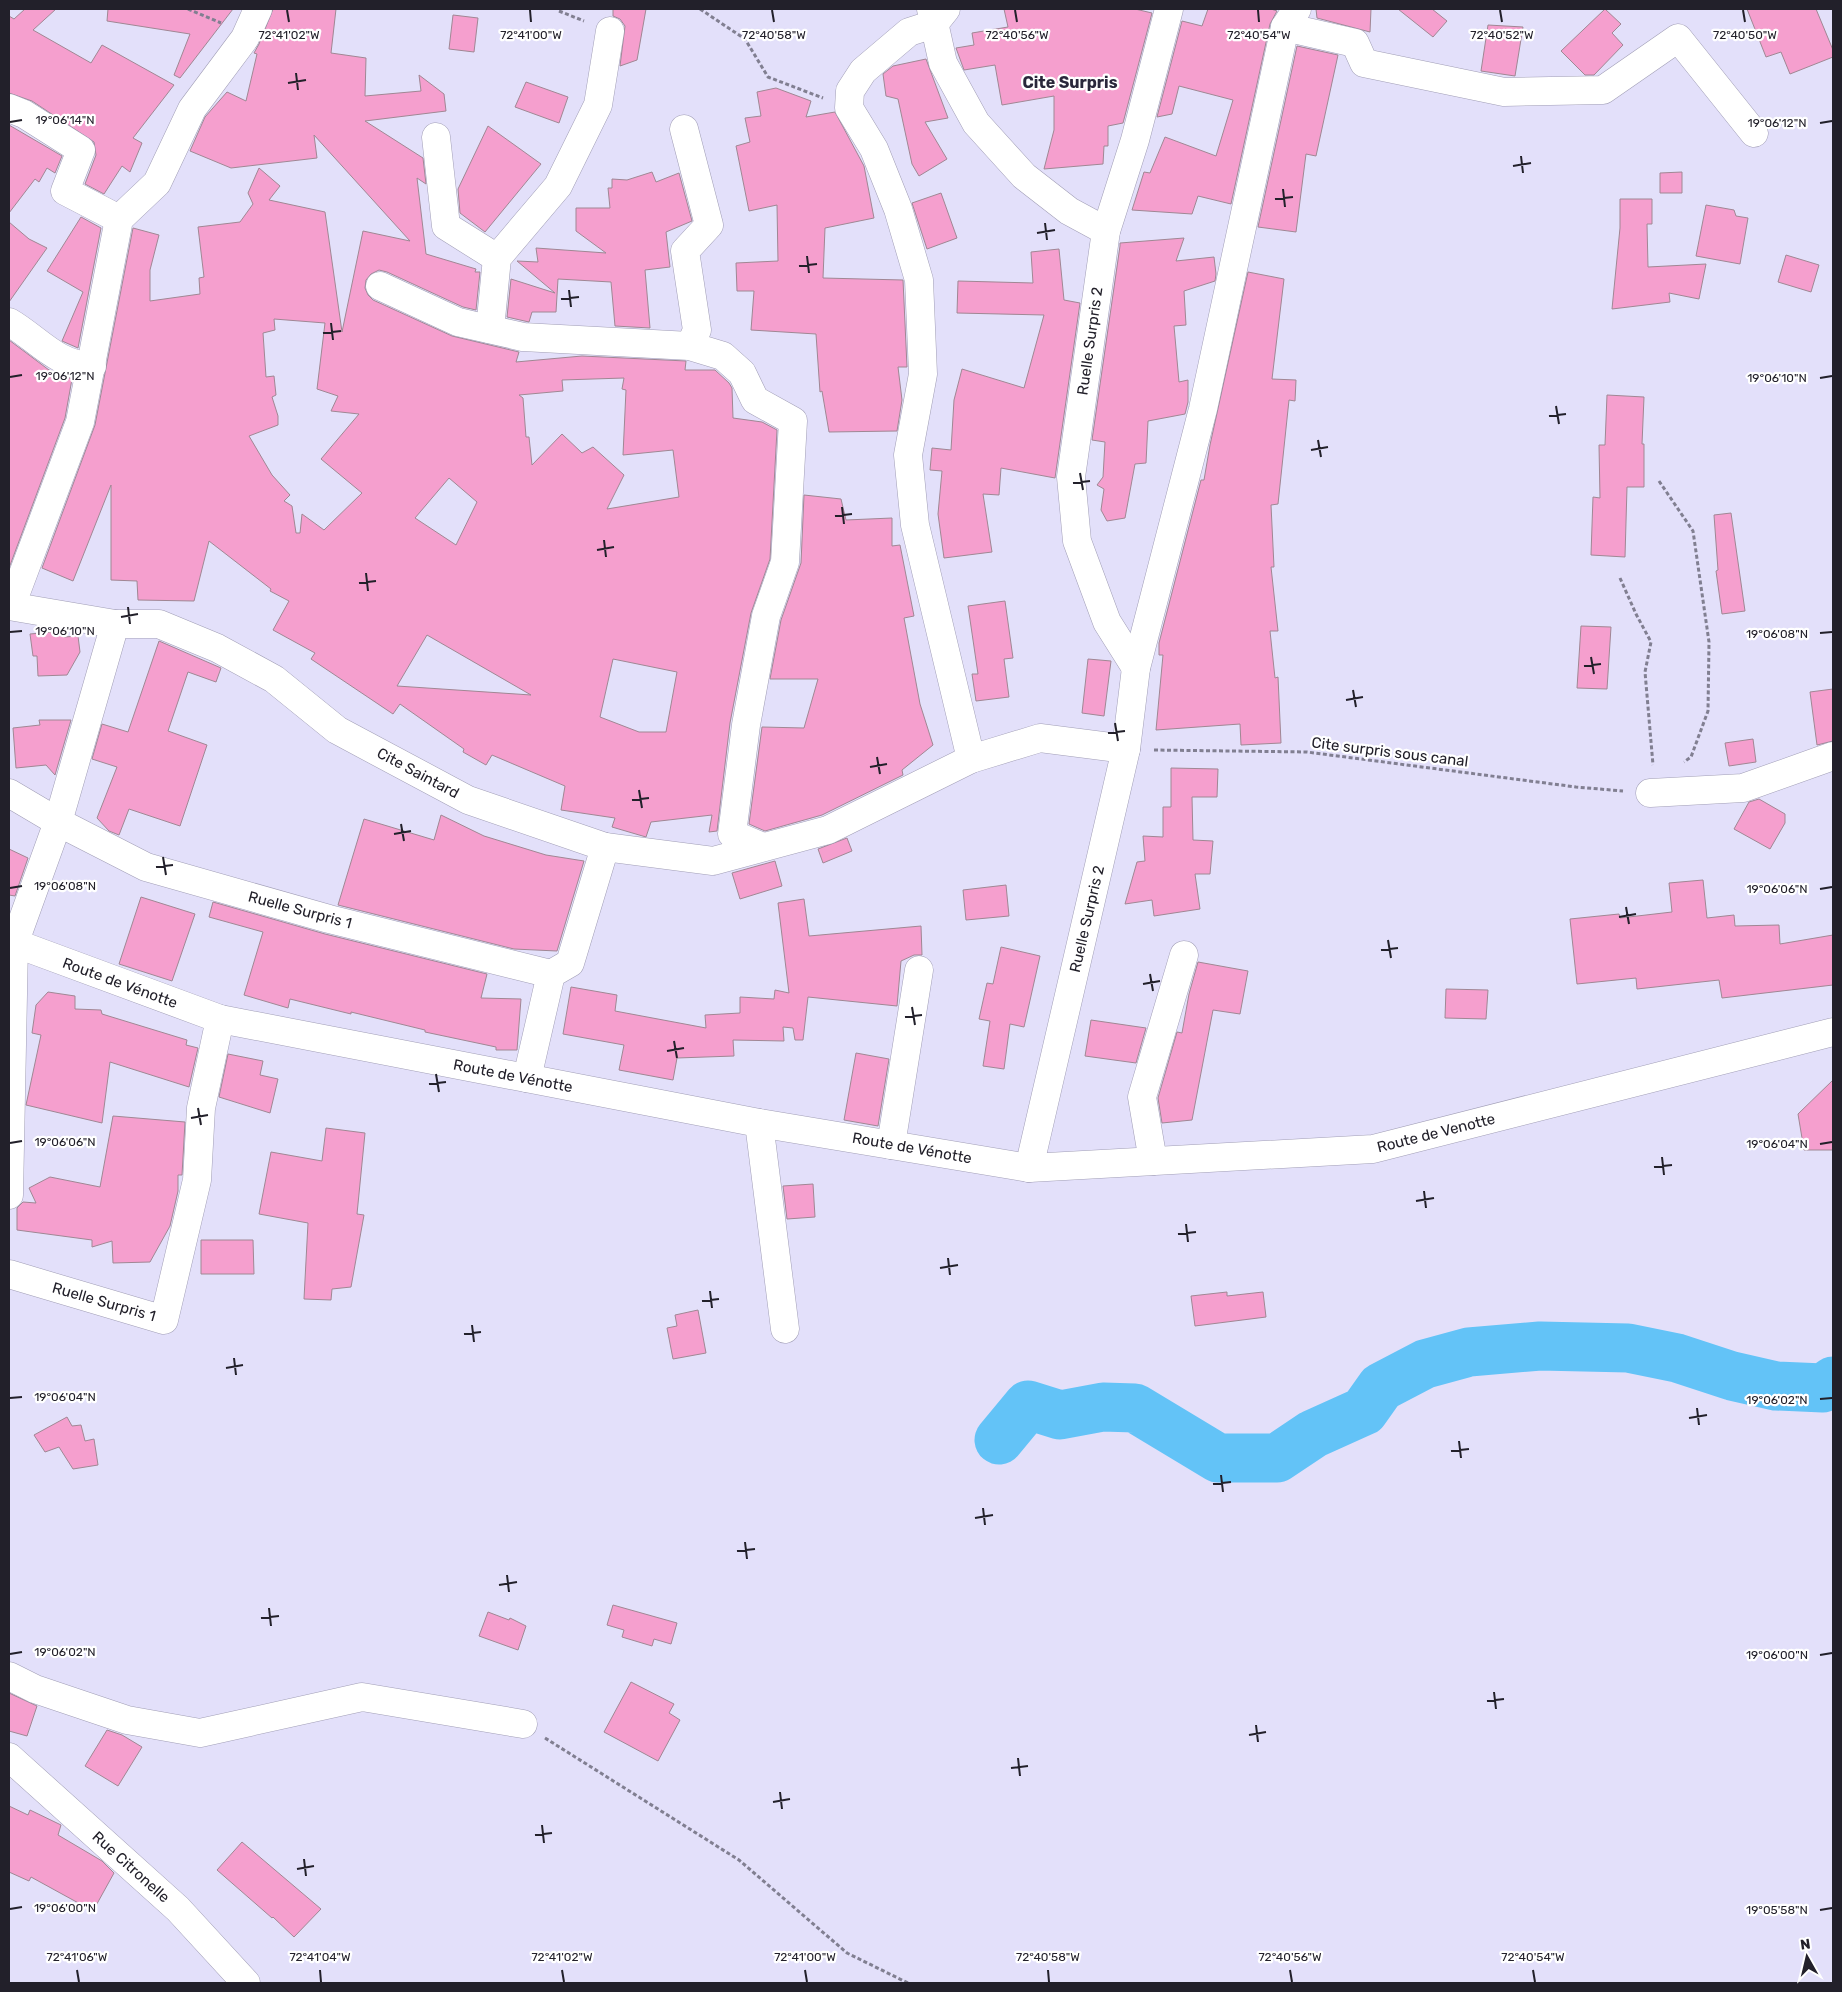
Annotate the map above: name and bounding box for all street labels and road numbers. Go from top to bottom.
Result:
street label: Ruelle Surpris 2 [1073,286,1107,396]
street label: Cite surpris sous canal [1311,733,1469,771]
street label: Cite Saintard [374,744,462,802]
street label: Ruelle Surpris 2 [1066,864,1108,974]
street label: Ruelle Surpris 1 [246,887,354,933]
street label: Route de Vénotte [60,954,180,1012]
street label: Route de Vénotte [452,1056,574,1096]
street label: Route de Venotte [1375,1110,1497,1156]
street label: Route de Vénotte [851,1129,973,1167]
street label: Ruelle Surpris 1 [50,1279,158,1325]
street label: Rue Citronelle [89,1828,173,1906]

